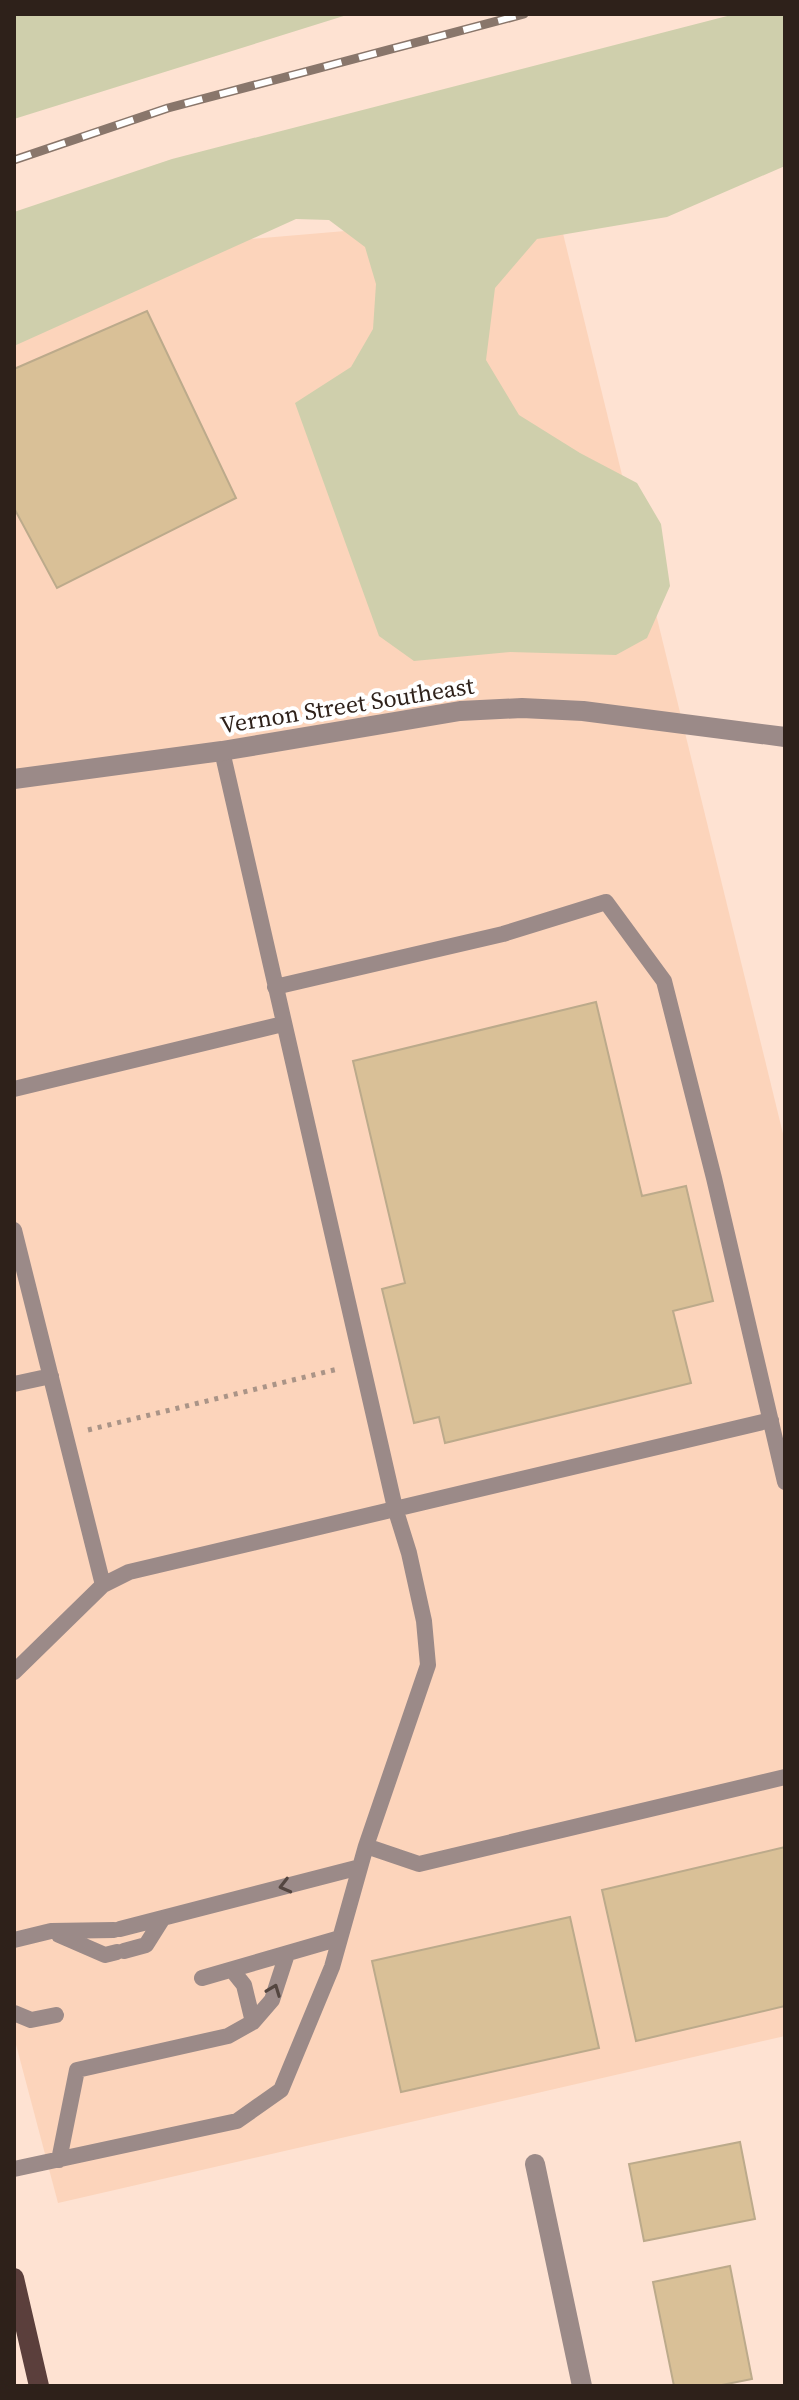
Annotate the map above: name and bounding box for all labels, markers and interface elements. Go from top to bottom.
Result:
street label: Vernon Street Southeast [218,669,476,741]
one-way arrow [278,1877,292,1894]
one-way arrow [265,1984,281,1998]

